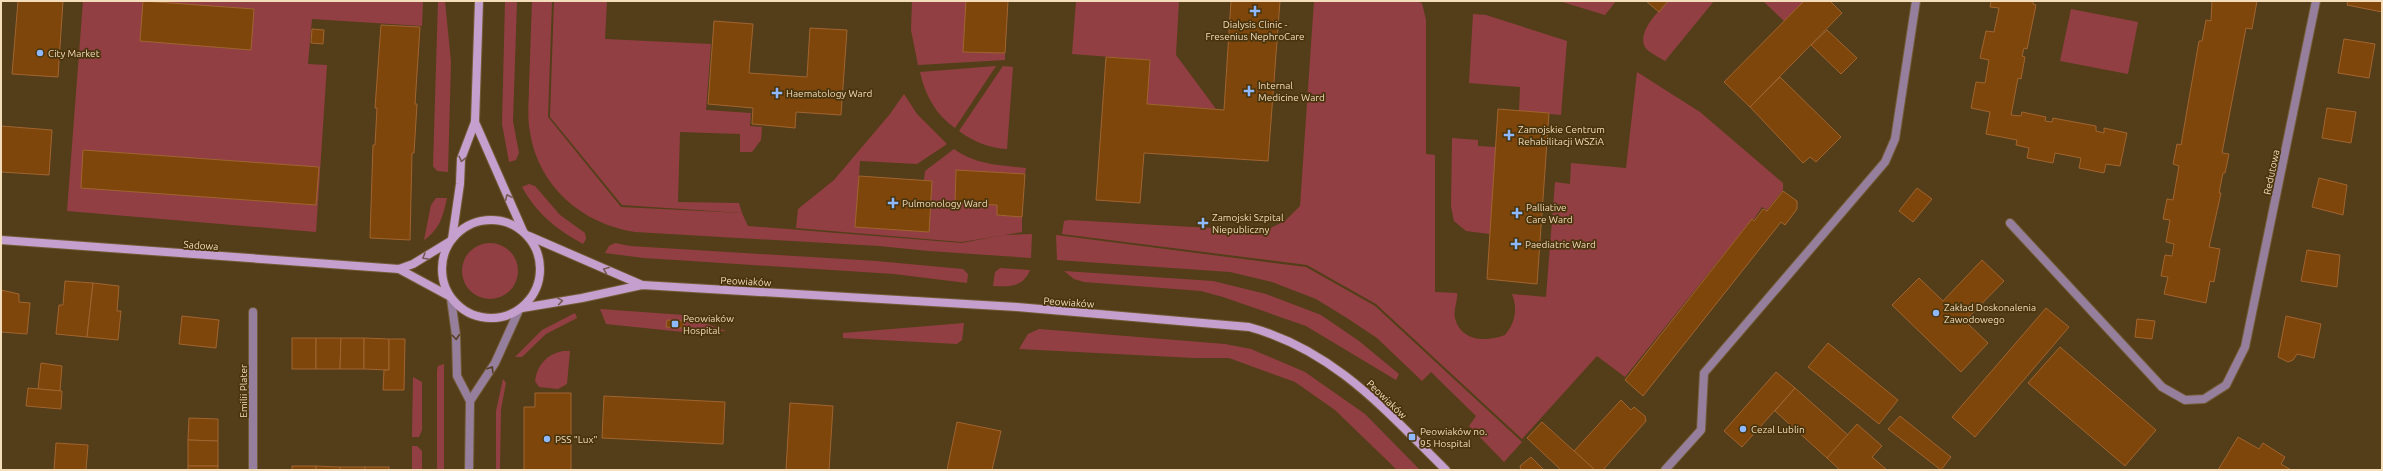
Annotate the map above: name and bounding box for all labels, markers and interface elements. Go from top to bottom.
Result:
marker: Dialysis Clinic - Fresenius NephroCare [1249,5,1261,17]
place label: Dialysis Clinic - Fresenius NephroCare [1205,19,1305,42]
marker: City Market [35,48,45,58]
place label: City Market [48,48,100,59]
place label: Internal Medicine Ward [1258,80,1325,103]
marker: Internal Medicine Ward [1243,85,1255,97]
marker: Haematology Ward [771,87,783,99]
place label: Haematology Ward [786,88,872,99]
place label: Zamojskie Centrum Rehabilitacji WSZiA [1518,124,1605,147]
marker: Zamojskie Centrum Rehabilitacji WSZiA [1503,129,1515,141]
street label: Redutowa [2261,148,2282,196]
one-way arrow [459,155,467,162]
one-way arrow [505,194,513,201]
marker: Pulmonology Ward [887,197,899,209]
place label: Pulmonology Ward [902,198,988,209]
place label: Palliative Care Ward [1526,202,1573,225]
marker: Palliative Care Ward [1511,207,1523,219]
place label: Zamojski Szpital Niepubliczny [1212,212,1284,235]
marker: Zamojski Szpital Niepubliczny [1197,217,1209,229]
marker: Paediatric Ward [1510,238,1522,250]
street label: Sadowa [183,239,219,252]
place label: Paediatric Ward [1525,239,1596,250]
one-way arrow [422,253,429,260]
one-way arrow [602,266,609,274]
street label: Peowiaków [720,275,772,288]
street label: Peowiaków [1043,295,1095,310]
one-way arrow [557,297,563,306]
place label: Zakład Doskonalenia Zawodowego [1944,302,2036,325]
marker: Zakład Doskonalenia Zawodowego [1931,308,1941,318]
place label: Peowiaków Hospital [683,313,734,336]
marker: Peowiaków Hospital [670,319,680,329]
one-way arrow [451,334,460,340]
street label: Emilii Plater [238,364,249,418]
one-way arrow [486,366,494,373]
street label: Peowiaków [1365,378,1409,421]
marker: Cezal Lublin [1738,424,1748,434]
place label: Cezal Lublin [1751,424,1805,435]
place label: Peowiaków no. 95 Hospital [1420,426,1487,449]
marker: Peowiaków no. 95 Hospital [1407,432,1417,442]
marker: PSS "Lux" [542,434,552,444]
place label: PSS "Lux" [555,434,598,445]

